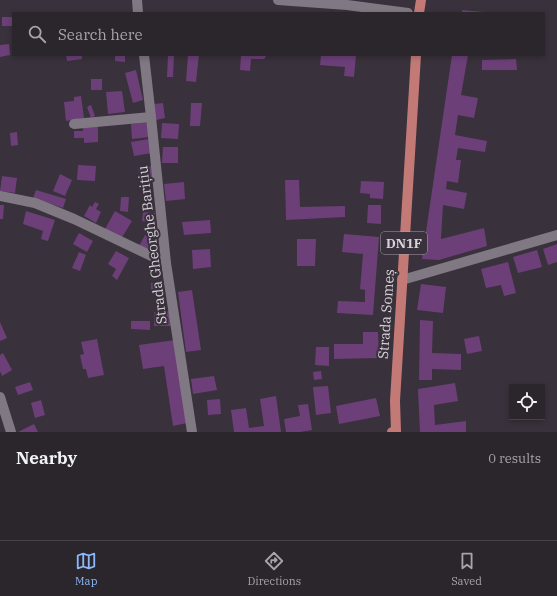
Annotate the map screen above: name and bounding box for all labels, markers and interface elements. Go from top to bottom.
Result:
search box [12,12,545,56]
icon: search [26,23,48,45]
text: Search here [58,25,143,44]
street label: Strada Gheorghe Barițiu [133,164,171,325]
road number: DN1F [381,232,427,254]
street label: Strada Someș [374,268,398,360]
map controls [509,384,545,420]
button: locate [509,384,545,420]
text: Nearby [16,447,77,469]
text: 0 results [488,450,541,467]
tab: Map [75,550,97,588]
tab: Directions [247,550,301,588]
tab: Saved [451,550,482,588]

